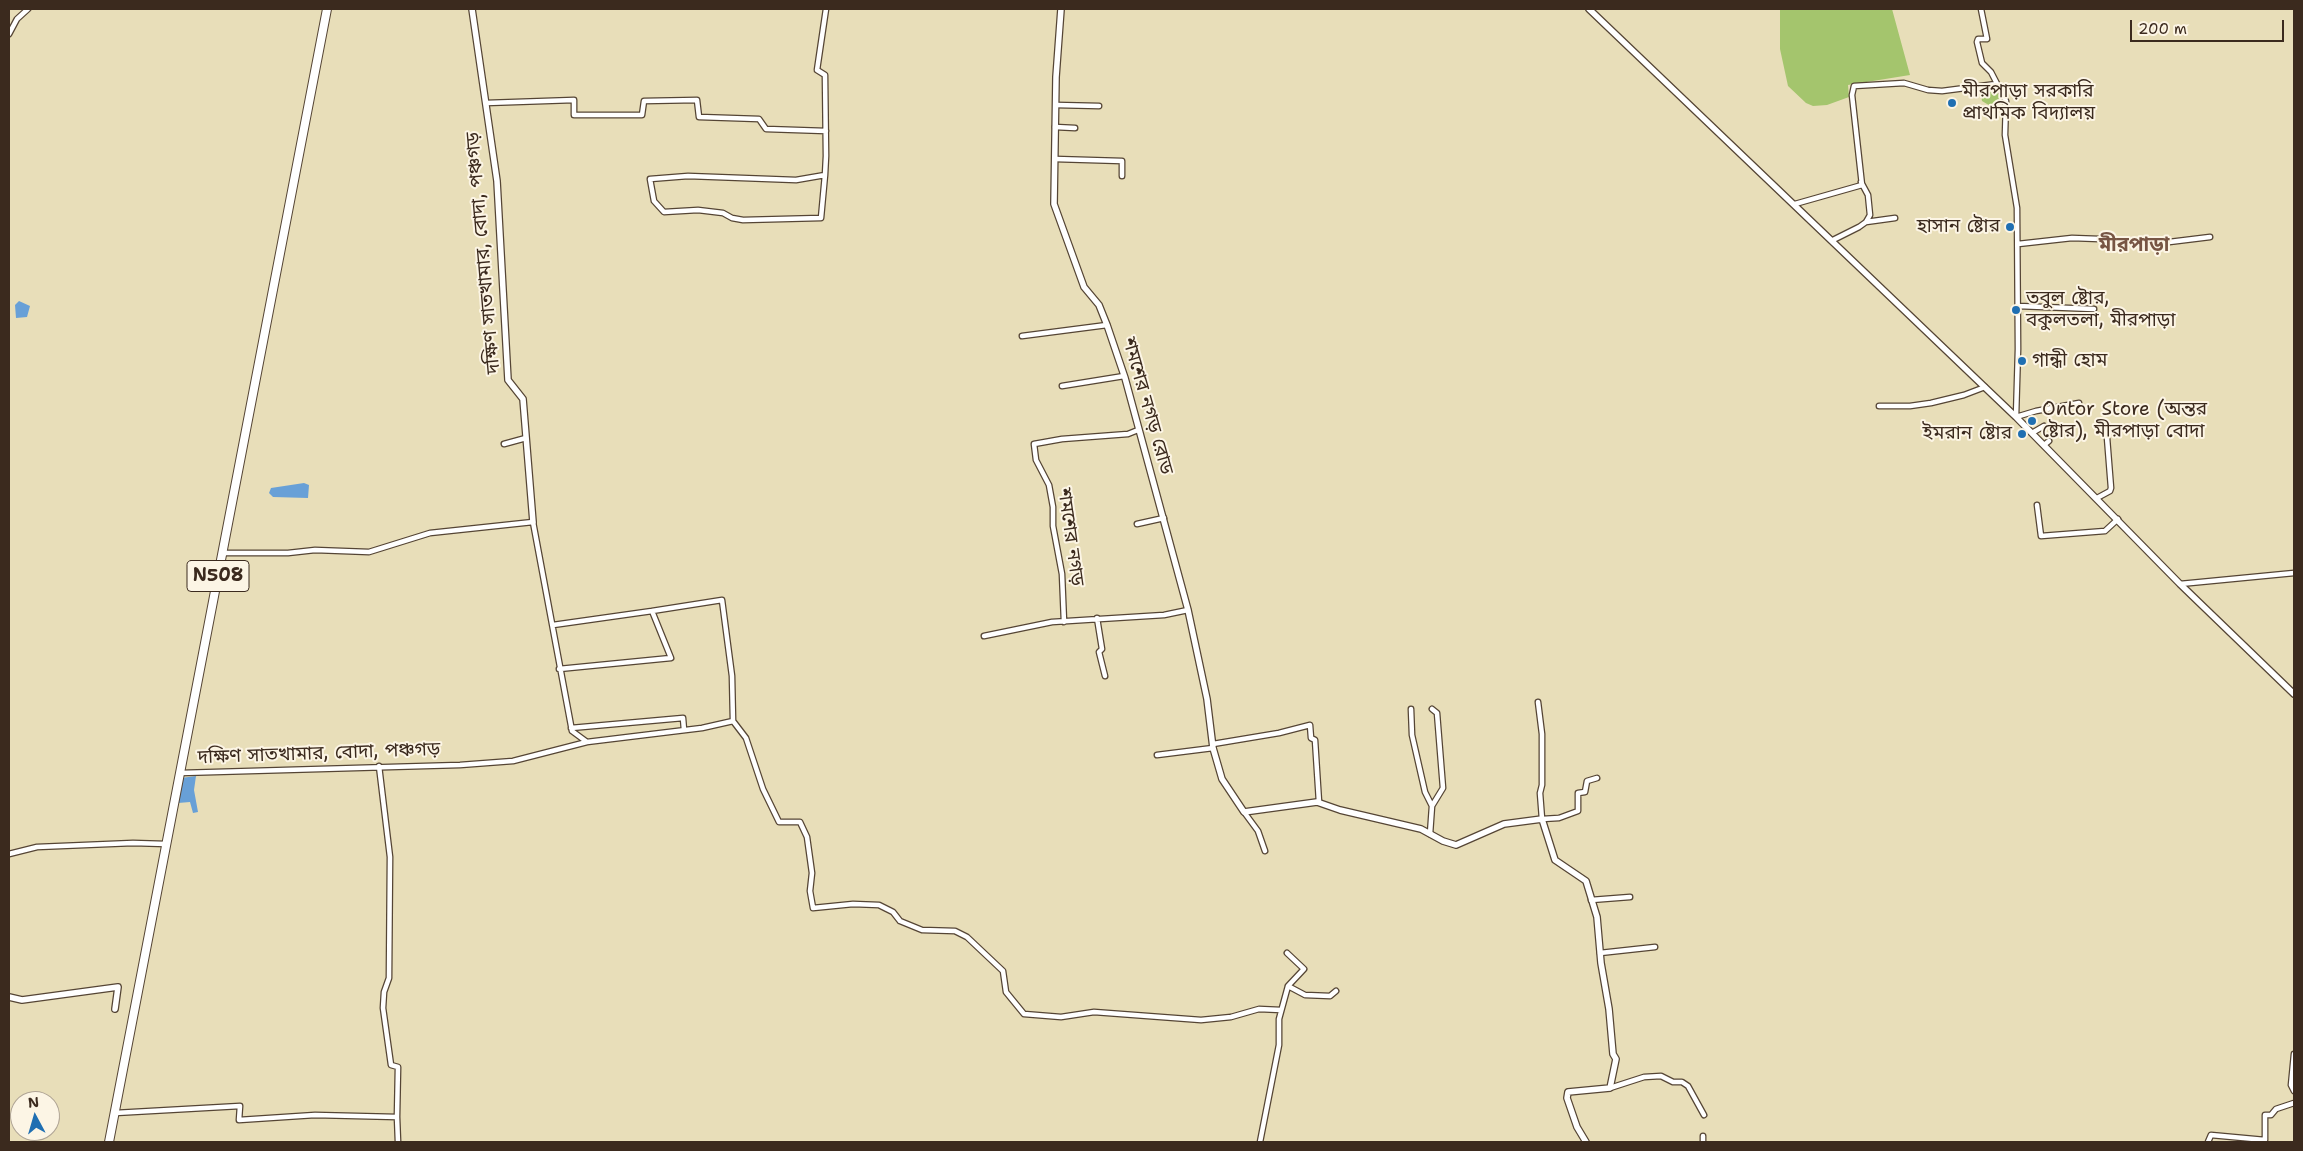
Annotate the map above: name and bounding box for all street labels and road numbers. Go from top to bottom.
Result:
street label: দক্ষিণ সাতখামার, বোদা, পঞ্চগড় [462,131,506,375]
street label: শমশের নগড় রোড [1116,335,1178,477]
street label: শমশের নগড় [1052,487,1088,587]
road number: N508 [187,560,249,592]
street label: দক্ষিণ সাতখামার, বোদা, পঞ্চগড় [197,738,441,770]

